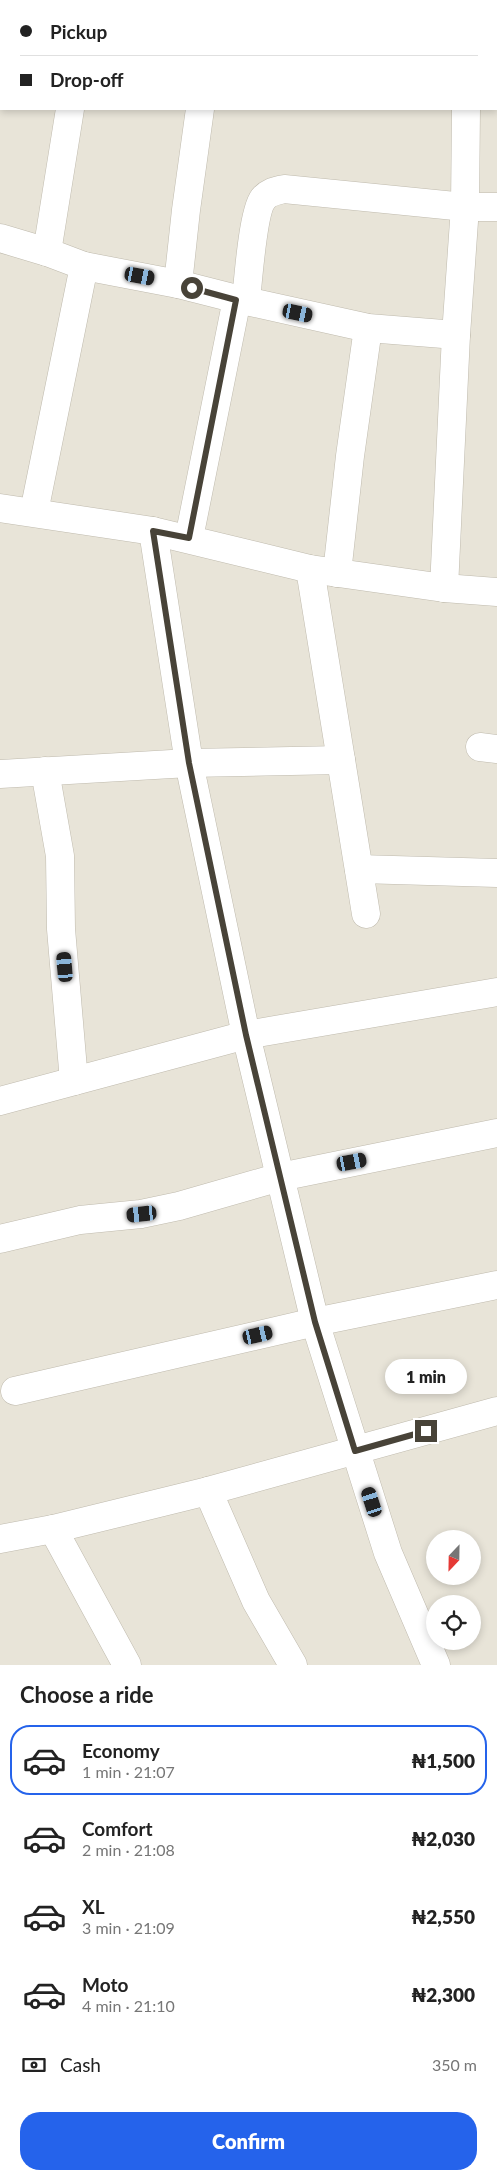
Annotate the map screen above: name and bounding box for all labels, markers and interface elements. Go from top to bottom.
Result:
text: Pickup [50,20,107,43]
text: Drop-off [50,68,124,91]
car [123,266,156,286]
route start [181,277,203,299]
car [281,303,314,323]
car [56,951,73,983]
car [335,1152,368,1172]
car [126,1205,157,1223]
car [241,1324,274,1346]
callout: 1 min [385,1358,467,1394]
text: 1 min [406,1367,446,1386]
route end [415,1420,437,1442]
car [360,1485,383,1519]
north arrow [426,1530,481,1585]
map controls [426,1530,481,1650]
button: locate [426,1595,481,1650]
text: Choose a ride [20,1681,154,1708]
icon: car [22,1738,67,1783]
text: Economy [82,1739,160,1762]
text: ₦1,500 [411,1749,475,1772]
text: 1 min · 21:07 [82,1762,175,1781]
icon: car [22,1816,67,1861]
text: Comfort [82,1817,153,1840]
text: ₦2,030 [411,1827,475,1850]
text: 2 min · 21:08 [82,1840,175,1859]
icon: car [22,1894,67,1939]
text: XL [82,1895,105,1918]
text: ₦2,550 [411,1905,475,1928]
text: 3 min · 21:09 [82,1918,175,1937]
icon: car [22,1972,67,2017]
text: Moto [82,1973,128,1996]
text: ₦2,300 [411,1983,475,2006]
text: 4 min · 21:10 [82,1996,175,2015]
icon: cash [20,2051,48,2079]
text: Cash [60,2053,101,2076]
text: 350 m [432,2055,477,2074]
button: Confirm [20,2112,477,2170]

